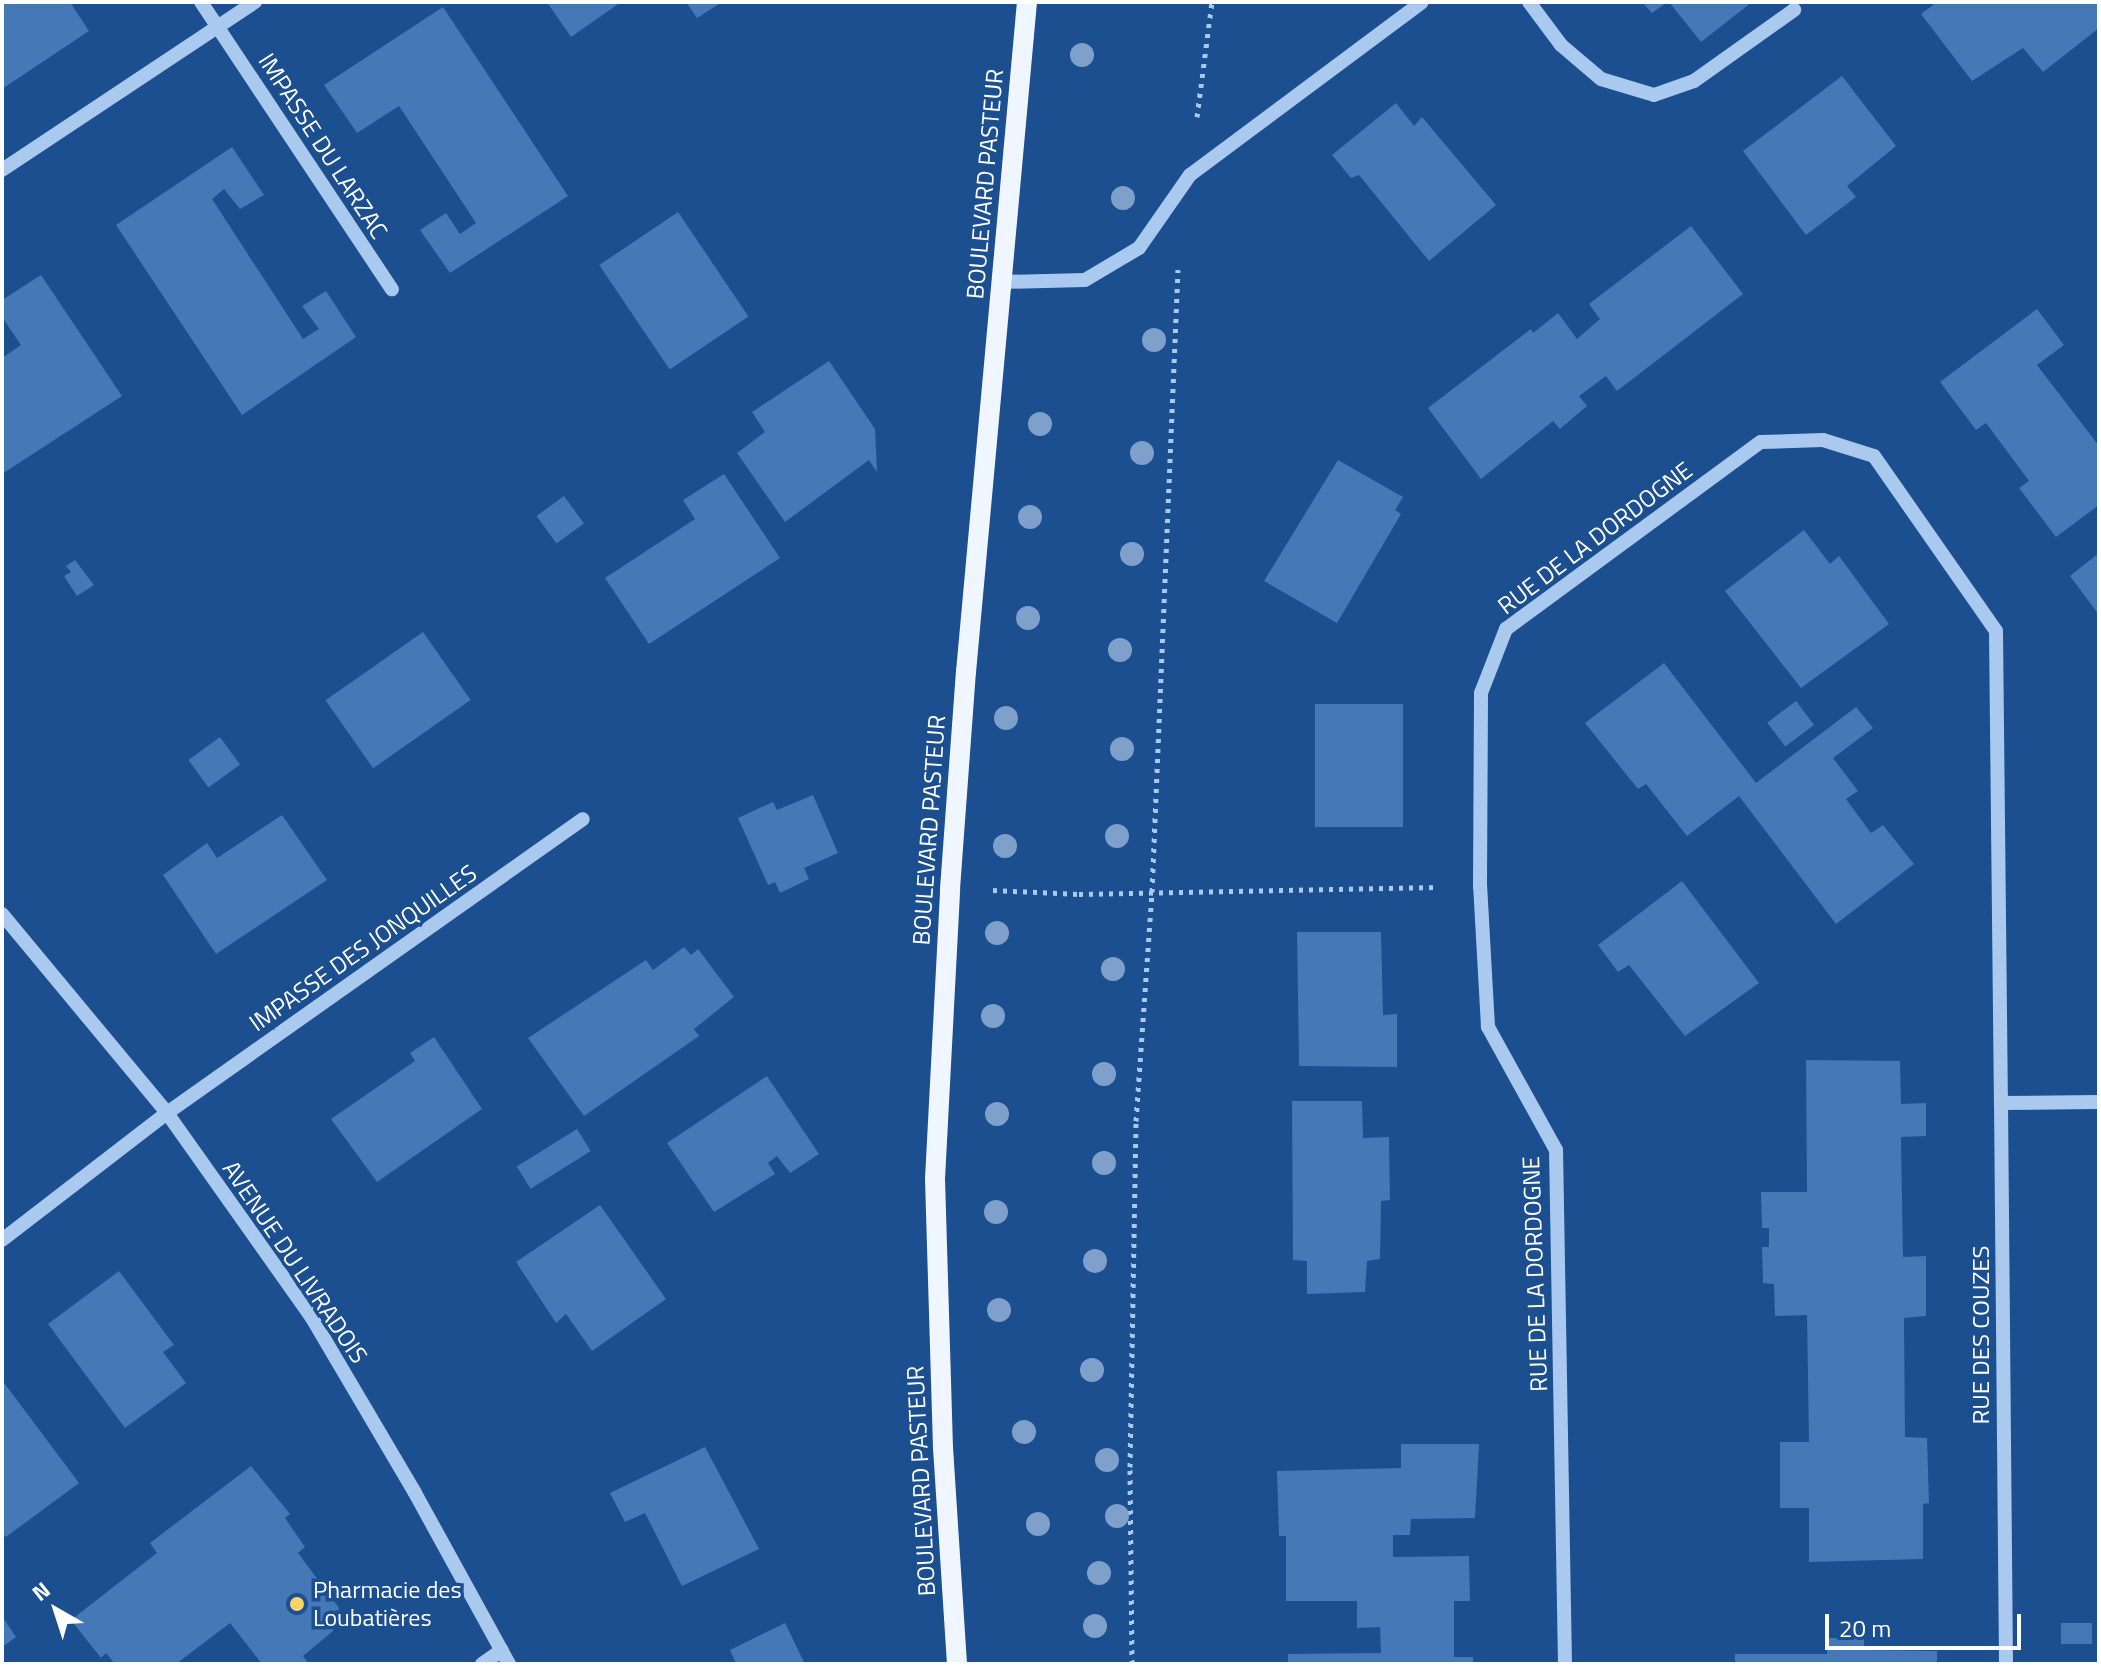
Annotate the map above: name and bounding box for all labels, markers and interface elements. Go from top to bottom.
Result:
street label: IMPASSE DU LARZAC [252,48,394,244]
street label: BOULEVARD PASTEUR [961,68,1009,300]
street label: RUE DE LA DORDOGNE [1492,456,1698,620]
street label: BOULEVARD PASTEUR [907,714,951,946]
street label: IMPASSE DES JONQUILLES [244,859,482,1037]
street label: AVENUE DU LIVRADOIS [217,1155,373,1369]
street label: RUE DE LA DORDOGNE [1516,1156,1554,1392]
street label: RUE DES COUZES [1967,1246,1995,1424]
street label: BOULEVARD PASTEUR [901,1365,941,1597]
north arrow [16,1570,96,1650]
text: N [24,1573,58,1609]
place label: Pharmacie des Loubatières [313,1576,462,1632]
marker: Pharmacie des Loubatières [288,1595,306,1613]
scale bar [1829,1598,2025,1648]
text: 20 m [1839,1610,1891,1646]

